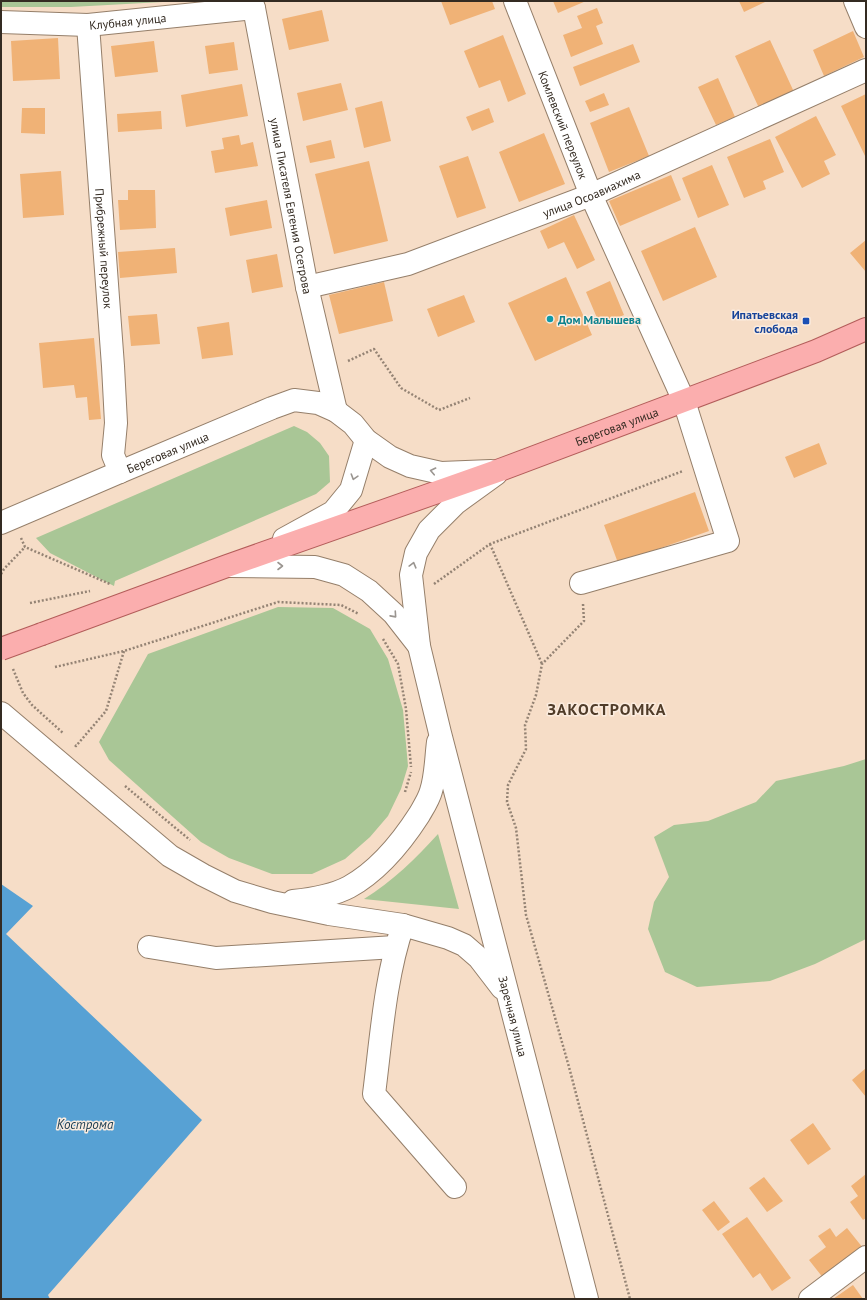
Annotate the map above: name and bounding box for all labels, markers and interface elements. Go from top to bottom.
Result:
street label: Клубная улица [89,10,167,32]
street label: Комлевский переулок [536,69,592,181]
street label: улица Писателя Евгения Осетрова [268,117,316,295]
street label: улица Осоавиахима [540,166,642,220]
street label: Прибрежный переулок [92,188,116,309]
place label: Ипатьевская слобода [732,307,798,336]
place label: Дом Малышева [558,312,641,327]
marker: Дом Малышева [545,314,555,324]
marker: Ипатьевская слобода [801,316,811,326]
street label: Береговая улица [573,404,660,449]
street label: Береговая улица [124,428,211,476]
one-way arrow [430,468,436,476]
one-way arrow [351,473,359,480]
one-way arrow [277,562,283,570]
one-way arrow [408,562,417,569]
one-way arrow [390,610,397,618]
district label: ЗАКОСТРОМКА [547,699,667,719]
street label: Заречная улица [496,974,531,1058]
water label: Кострома [57,1116,114,1133]

